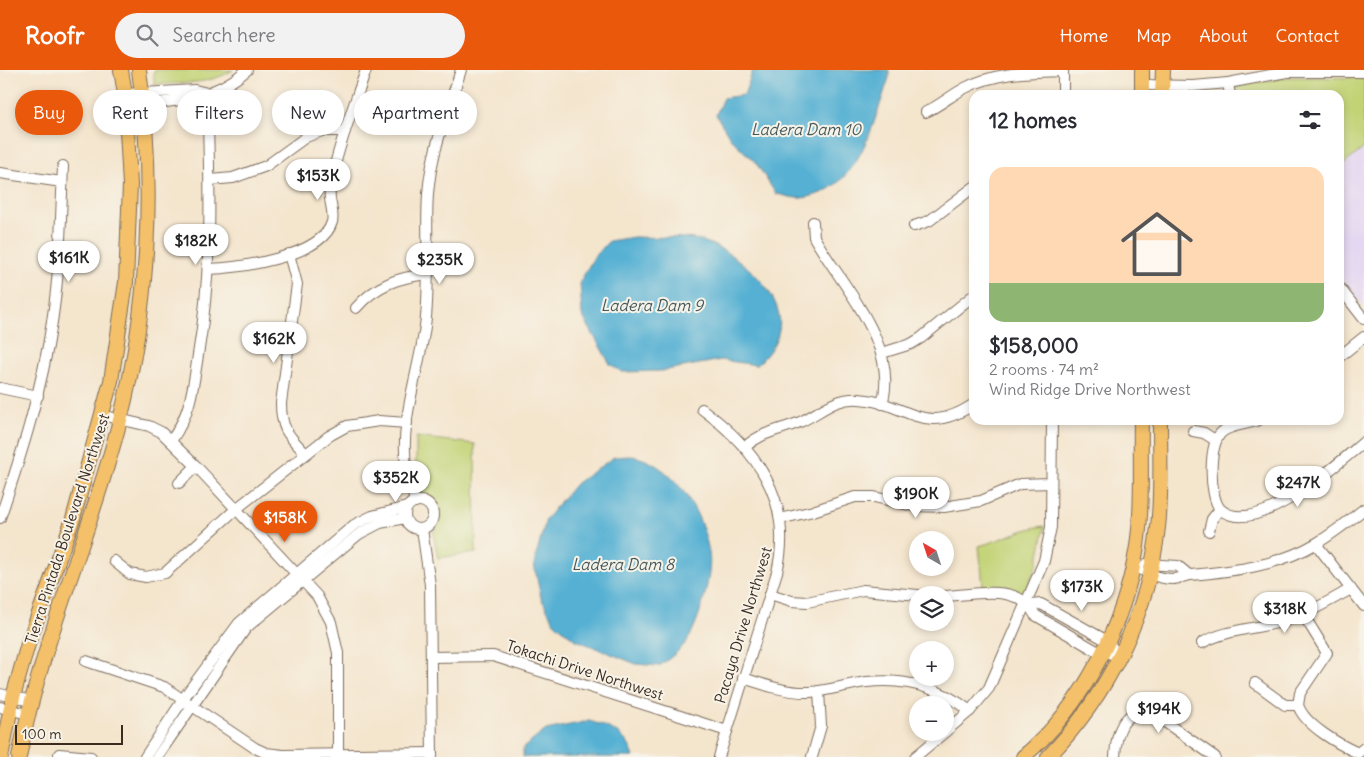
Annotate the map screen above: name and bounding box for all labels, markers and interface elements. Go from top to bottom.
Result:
search box [115,13,465,58]
text: Roofr [25,20,85,50]
icon: search [133,21,161,49]
text: Search here [173,23,276,47]
text: Home [1060,24,1108,47]
text: Map [1136,24,1171,47]
text: About [1199,24,1247,47]
text: Contact [1275,24,1339,47]
chip: Buy [15,90,83,135]
chip: Rent [93,90,167,135]
chip: Filters [177,90,262,135]
chip: New [272,90,344,135]
chip: Apartment [354,90,477,135]
icon: filters [1296,106,1324,134]
text: 12 homes [989,107,1077,134]
water label: Ladera Dam 10 [751,119,863,139]
pin: $153K [283,158,353,201]
text: $153K [296,165,340,185]
icon: home [1112,199,1202,289]
pin: $182K [161,224,231,266]
text: $182K [175,230,217,250]
pin: $161K [34,240,104,283]
pin: $235K [405,242,475,285]
text: $161K [49,247,89,267]
text: $235K [417,249,463,269]
water label: Ladera Dam 9 [601,295,705,315]
pin: $162K [239,322,309,364]
text: $162K [253,328,295,348]
text: $158,000 [989,332,1079,359]
text: 2 rooms · 74 m² [989,359,1099,379]
text: Wind Ridge Drive Northwest [989,379,1191,399]
street label: Tierra Pintada Boulevard Northwest [21,411,113,647]
pin: $352K [361,460,431,503]
pin: $247K [1263,466,1333,508]
text: $352K [373,467,419,487]
text: $247K [1276,472,1320,492]
pin: $190K [881,476,951,519]
text: $190K [894,483,938,503]
pin: $158K [250,500,320,543]
text: $158K [263,507,307,527]
north arrow [909,531,954,576]
map controls [909,531,954,741]
street label: Pacaya Drive Northwest [710,544,776,706]
water label: Ladera Dam 8 [572,554,676,574]
pin: $173K [1047,570,1117,612]
text: $173K [1061,576,1103,596]
button: layers [909,586,954,631]
pin: $318K [1250,592,1320,634]
text: $318K [1263,598,1307,618]
street label: Tokachi Drive Northwest [504,636,666,704]
button: + [909,641,954,686]
pin: $194K [1124,692,1194,734]
button: − [909,696,954,741]
text: $194K [1137,698,1181,718]
scale bar [15,722,122,745]
text: 100 m [22,725,62,743]

